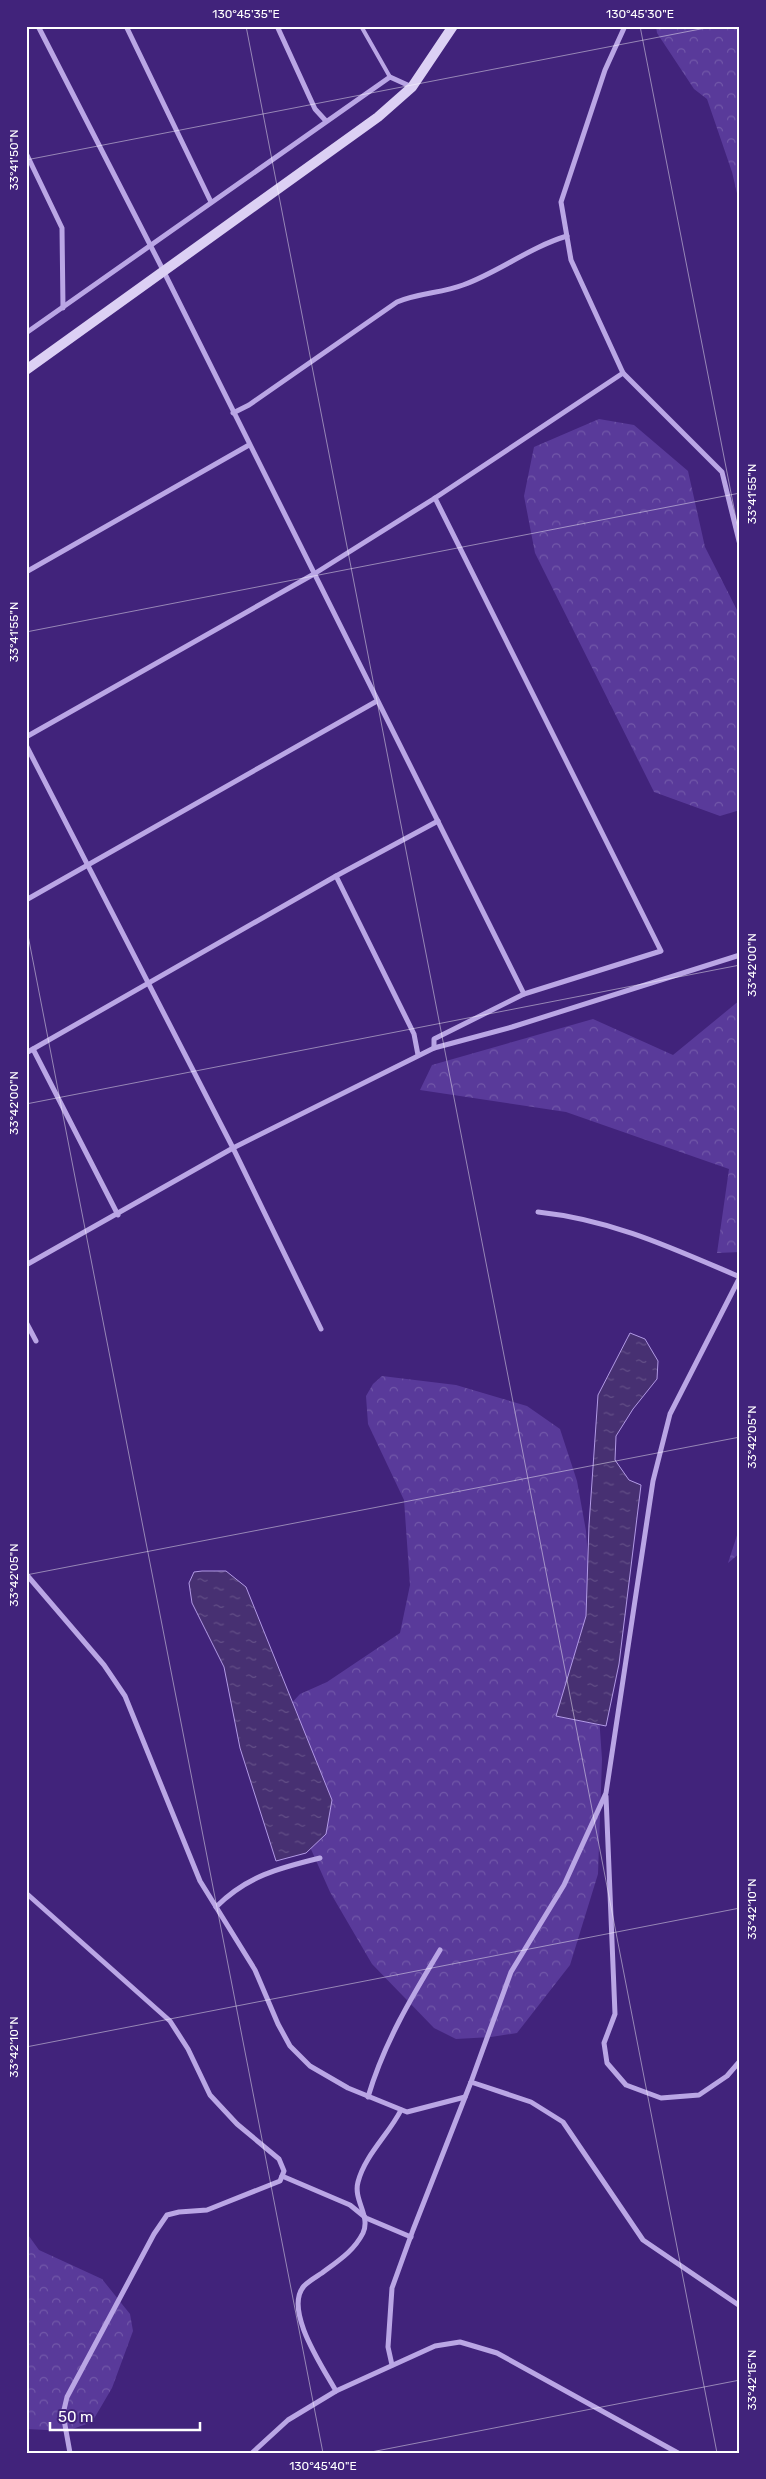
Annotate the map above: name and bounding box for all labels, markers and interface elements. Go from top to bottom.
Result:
text: 130°45'35"E [212,7,280,21]
text: 130°45'30"E [606,7,674,21]
text: 33°41'50"N [7,129,21,191]
text: 33°41'55"N [745,464,759,524]
text: 33°41'55"N [7,602,21,662]
text: 33°42'00"N [745,933,759,997]
text: 33°42'00"N [7,1071,21,1135]
text: 33°42'05"N [745,1405,759,1469]
text: 33°42'05"N [7,1543,21,1607]
text: 33°42'10"N [745,1878,759,1940]
text: 33°42'10"N [7,2016,21,2078]
text: 33°42'15"N [745,2350,759,2410]
scale bar [50,2399,200,2431]
text: 50 m [58,2408,93,2426]
text: 130°45'40"E [289,2459,357,2473]

